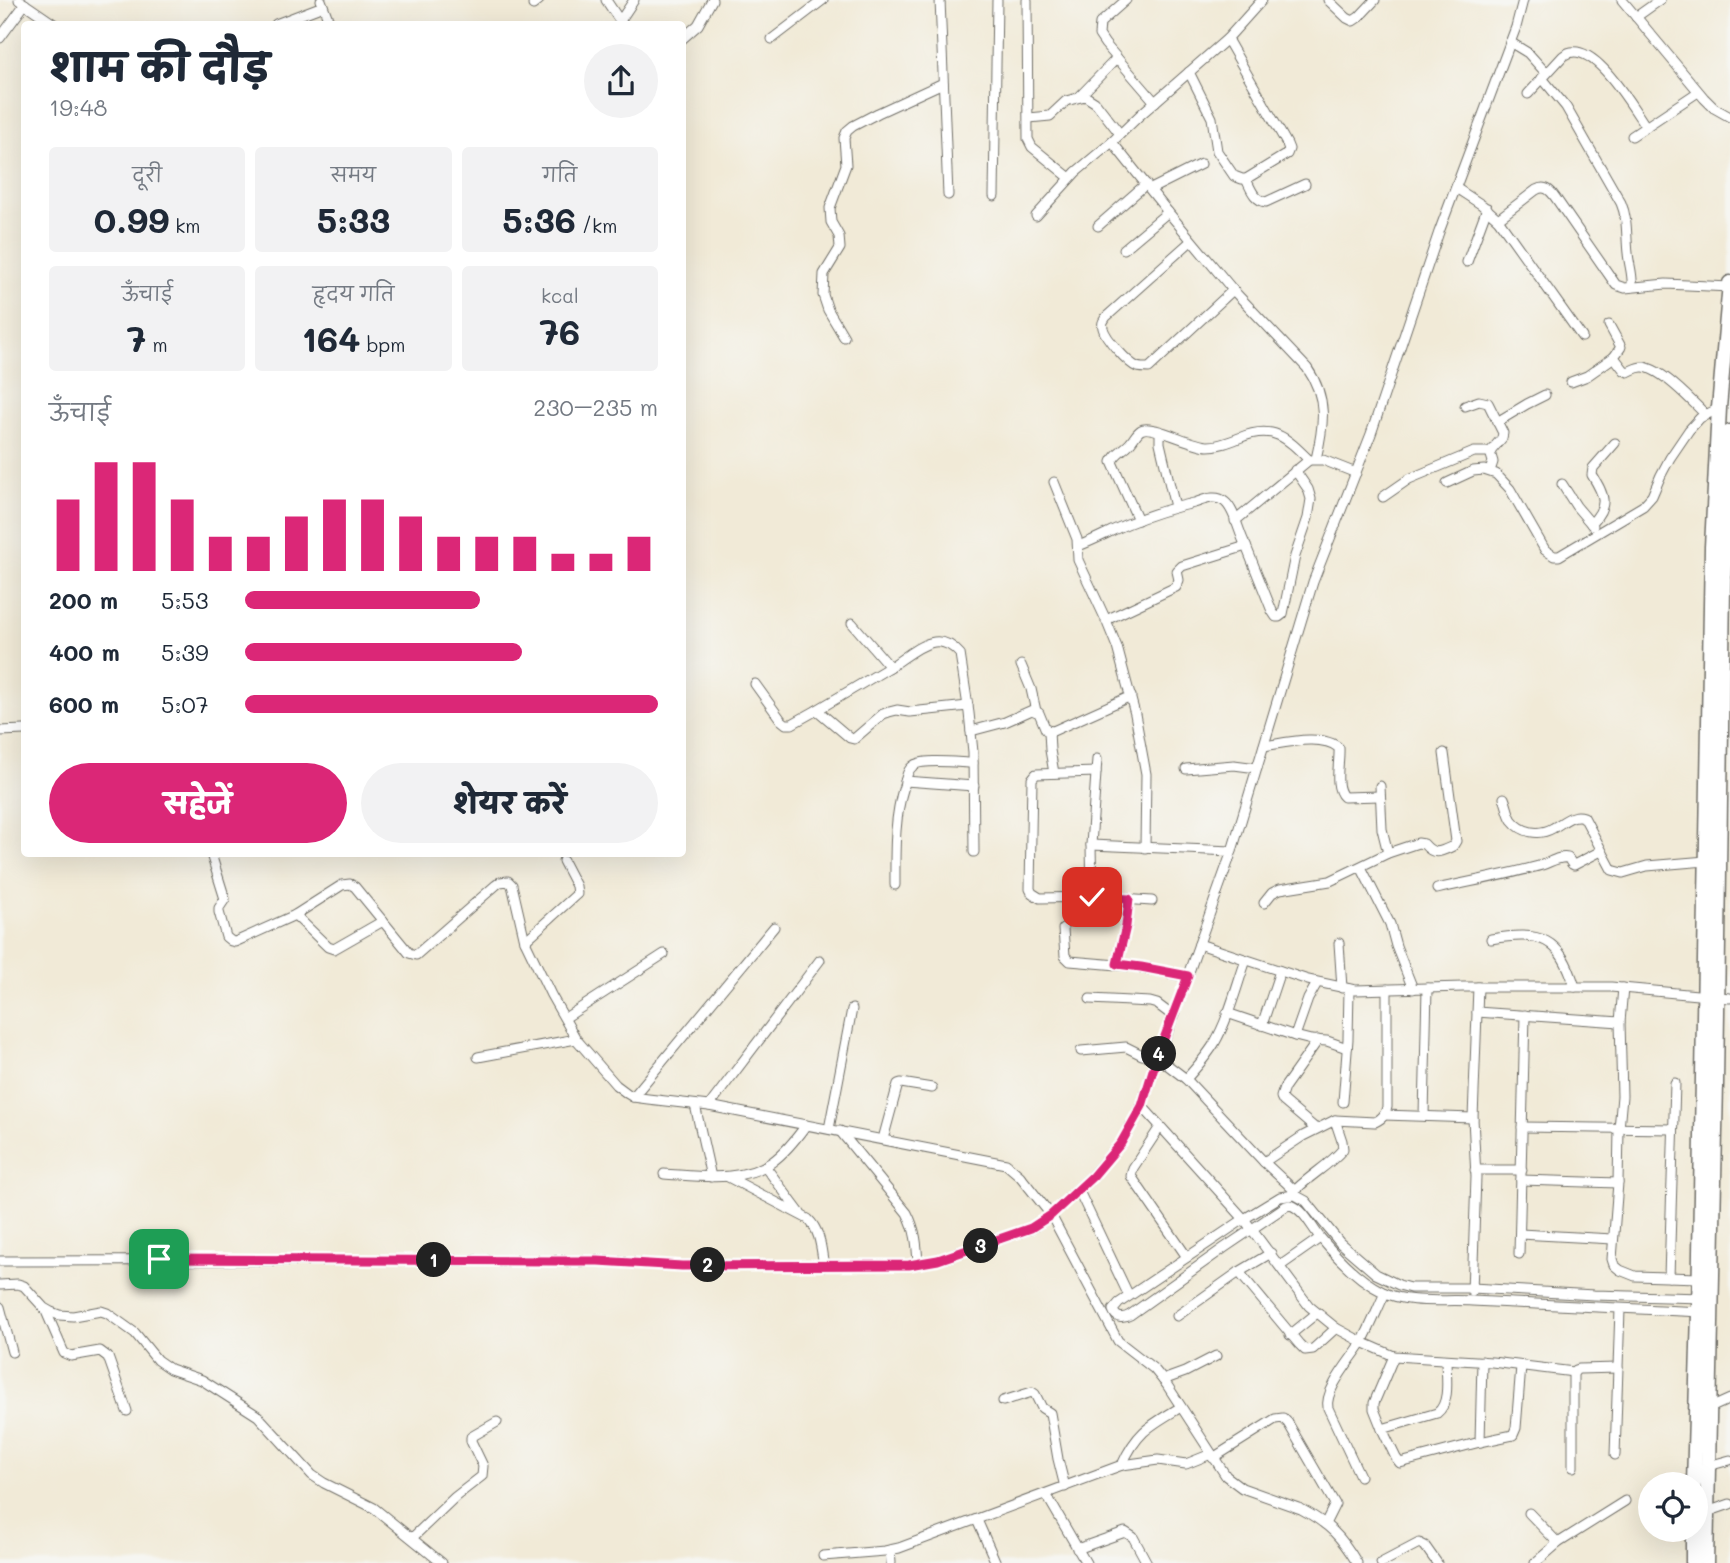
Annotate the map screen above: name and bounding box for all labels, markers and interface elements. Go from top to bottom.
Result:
text: शाम की दौड़ [49,41,269,91]
button: share [584,44,658,118]
text: 19:48 [49,92,107,122]
text: दूरी [132,162,162,187]
text: समय [331,162,376,187]
text: गति [543,162,577,187]
text: 0.99 [94,196,169,242]
text: 5:33 [317,196,390,242]
text: 5:36 [502,196,576,242]
text: km [169,213,201,238]
text: /km [576,213,617,238]
text: ऊँचाई [122,281,173,306]
text: हृदय गति [313,281,394,306]
text: kcal [541,283,579,308]
text: 76 [539,308,580,354]
text: 7 [127,315,146,361]
text: 164 [302,315,360,361]
text: m [146,332,168,357]
text: bpm [360,332,405,357]
text: 230–235 m [533,392,658,422]
text: ऊँचाई [49,397,111,427]
text: 200 m [49,585,118,615]
text: 5:53 [161,585,208,615]
text: 400 m [49,637,120,667]
text: 5:39 [161,637,209,667]
text: 600 m [49,689,119,719]
text: 5:07 [161,689,209,719]
button: सहेजें [49,763,347,843]
button: शेयर करें [361,763,658,843]
pin [1062,867,1122,927]
icon: check [1073,878,1111,916]
pin: 4 [1142,1036,1176,1072]
text: 4 [1152,1041,1165,1066]
pin: 3 [964,1228,998,1264]
pin [129,1229,189,1289]
text: 3 [975,1233,986,1258]
icon: arrive [140,1240,178,1278]
pin: 1 [416,1242,452,1278]
text: 1 [429,1247,438,1272]
pin: 2 [690,1248,726,1282]
text: 2 [702,1252,713,1277]
map controls [1638,1472,1708,1542]
button: locate [1638,1472,1708,1542]

